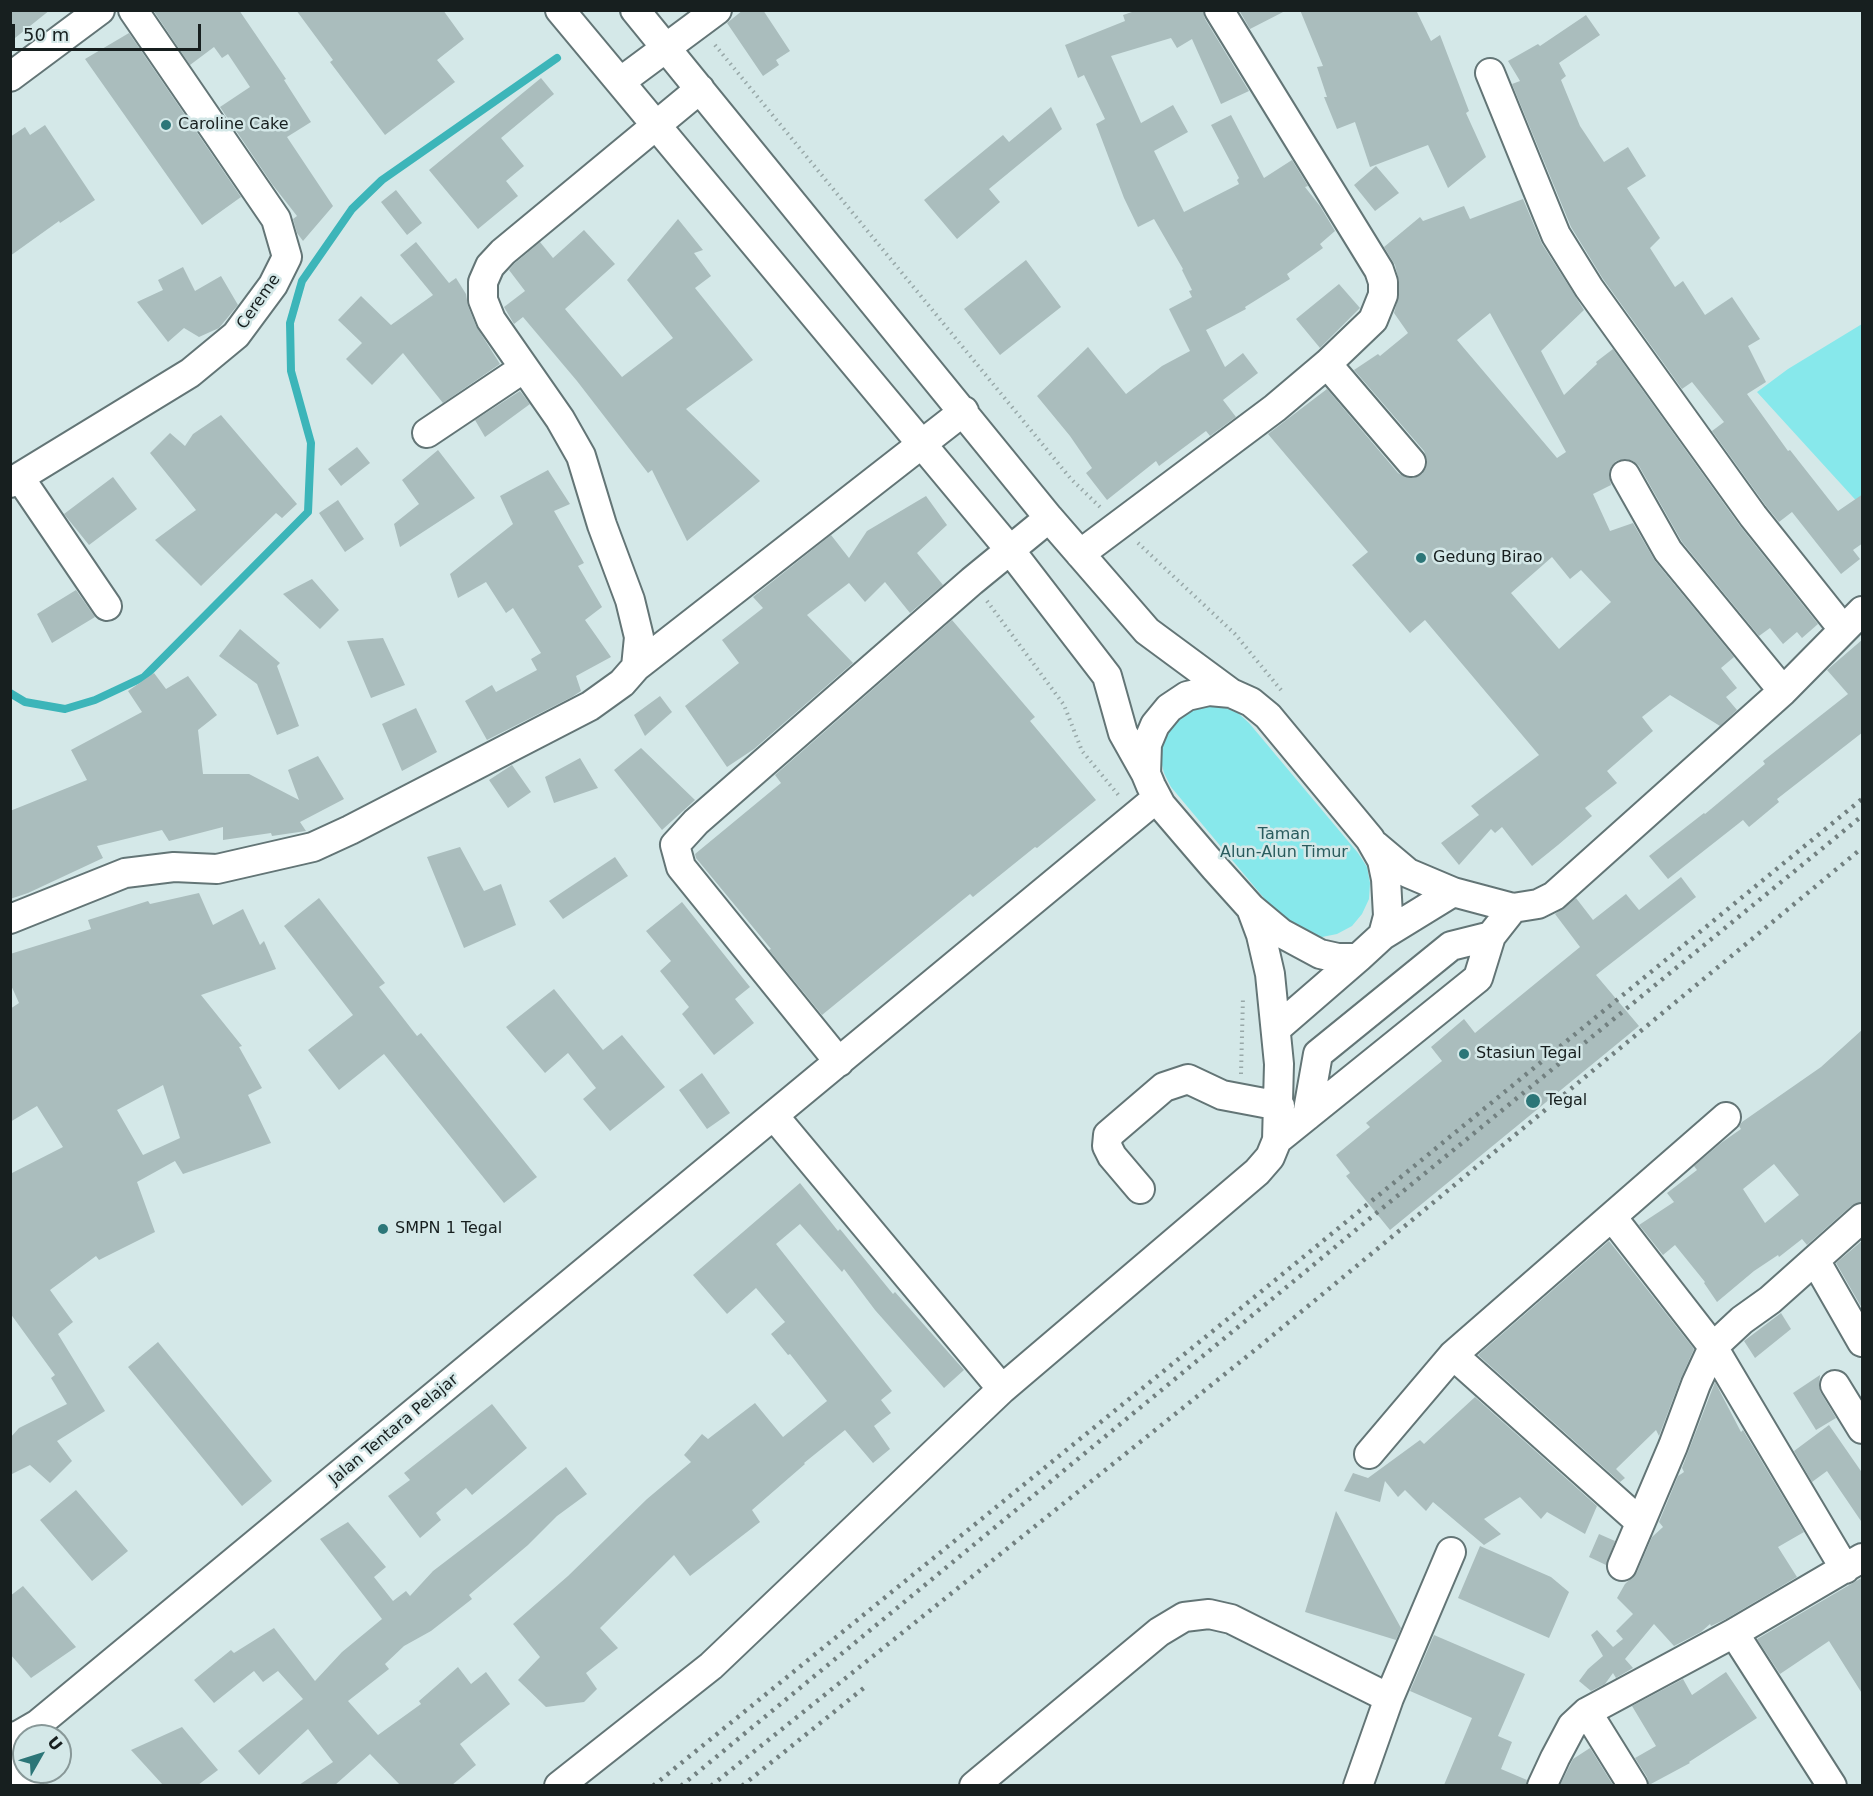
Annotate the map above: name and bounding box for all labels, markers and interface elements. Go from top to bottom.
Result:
scale bar [15,12,204,50]
text: 50 m [23,24,69,45]
place label: Caroline Cake [178,115,288,135]
marker: Caroline Cake [159,118,173,132]
street label: Cereme [233,271,285,333]
place label: Gedung Birao [1433,548,1543,568]
marker: Gedung Birao [1414,551,1428,565]
park label: Taman Alun-Alun Timur [1220,825,1348,863]
place label: Stasiun Tegal [1476,1044,1582,1064]
marker: Stasiun Tegal [1457,1047,1471,1061]
place label: Tegal [1546,1091,1587,1111]
marker: Tegal [1524,1092,1542,1110]
place label: SMPN 1 Tegal [395,1219,502,1239]
marker: SMPN 1 Tegal [376,1222,390,1236]
street label: Jalan Tentara Pelajar [326,1370,462,1490]
north arrow [12,1724,72,1784]
text: U [43,1733,66,1755]

